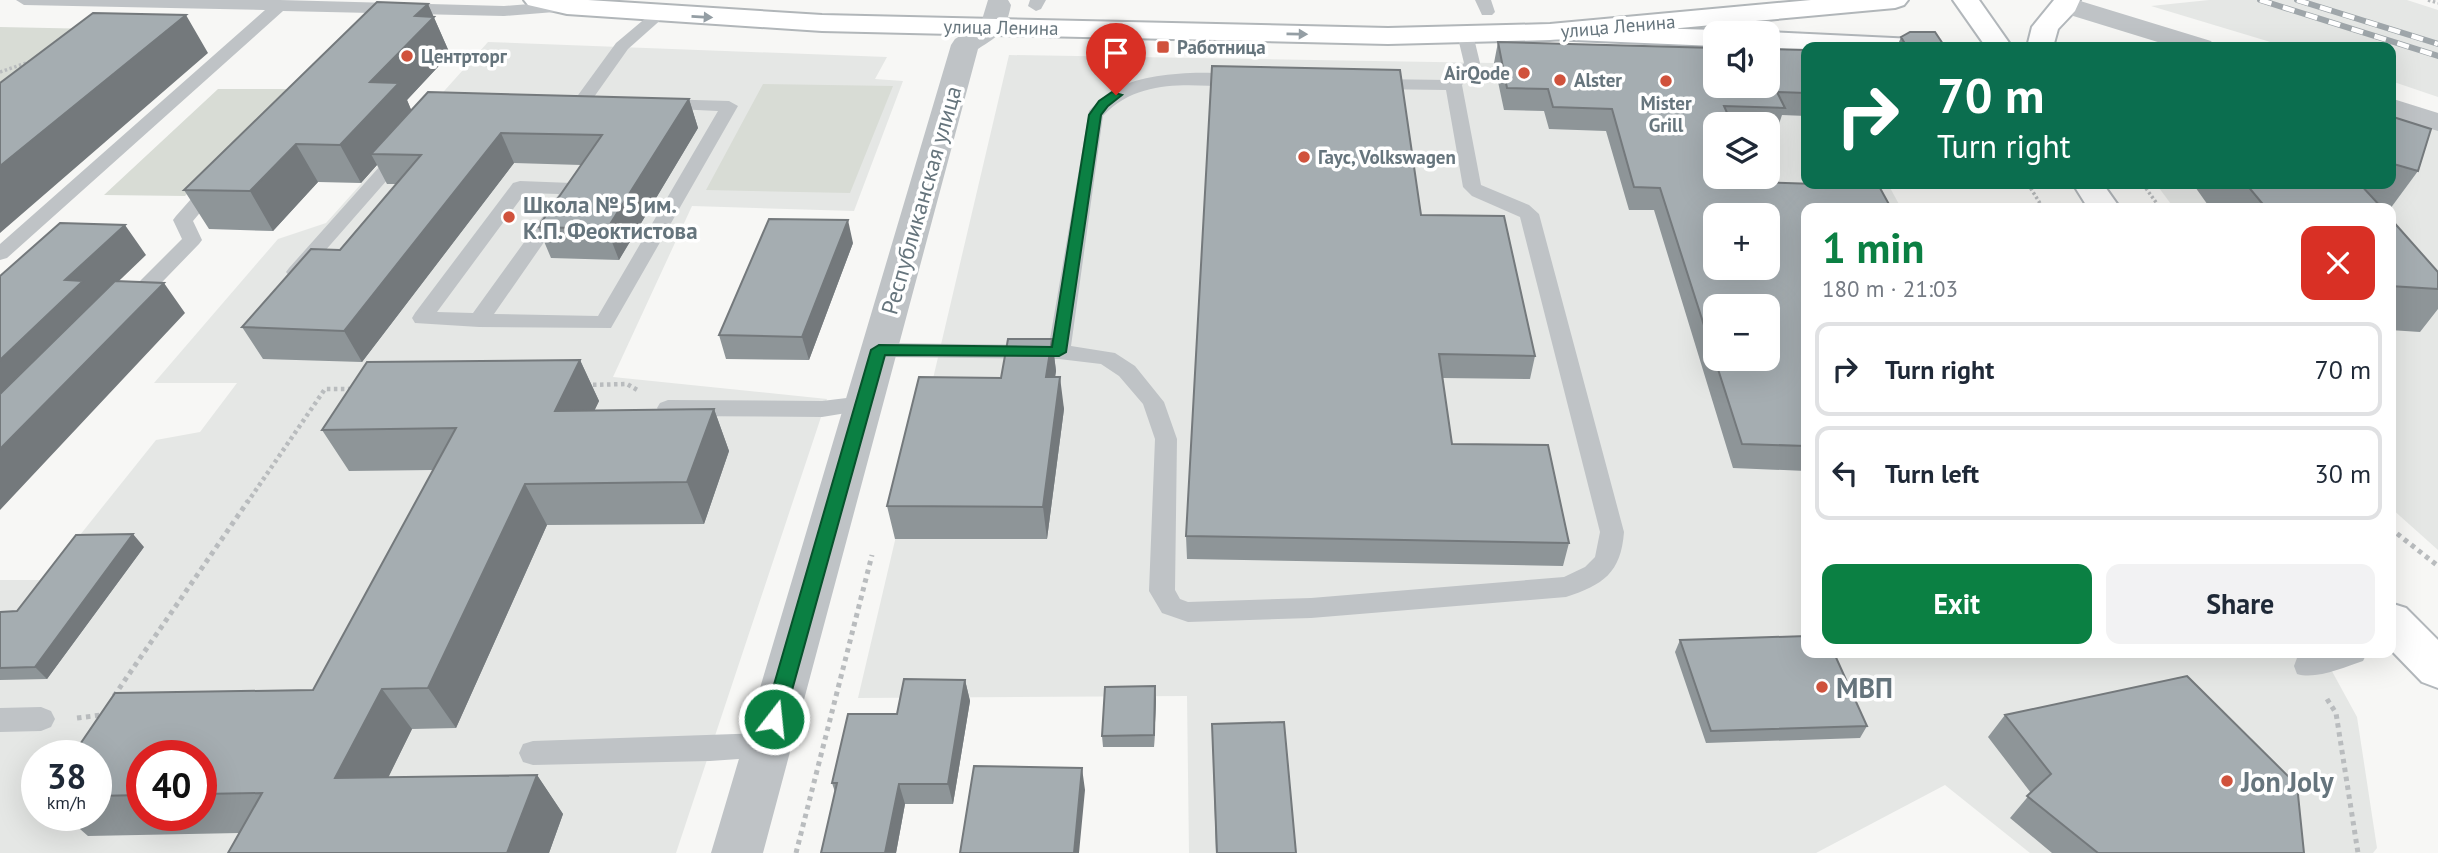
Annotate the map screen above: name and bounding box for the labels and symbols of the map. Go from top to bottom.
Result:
street label: улица Ленина [1560,9,1676,43]
one-way arrow [691,11,713,22]
street label: улица Ленина [943,14,1059,40]
pin [1086,23,1146,95]
one-way arrow [1286,28,1308,40]
place label: Работница [1177,35,1266,59]
marker: Работница [1155,39,1171,55]
place label: Центрторг [421,44,508,68]
marker: Центрторг [399,48,415,64]
place label: AirQode [1444,61,1510,85]
marker: AirQode [1516,65,1532,81]
place label: Alster [1574,68,1622,92]
marker: Alster [1552,72,1568,88]
marker: Mister Grill [1658,73,1674,89]
street label: Республиканская улица [874,82,968,318]
place label: Mister Grill [1640,91,1692,137]
place label: Гаус, Volkswagen [1318,145,1456,169]
marker: Гаус, Volkswagen [1296,149,1312,165]
place label: Школа № 5 им. К.П. Феоктистова [523,190,698,245]
marker: Школа № 5 им. К.П. Феоктистова [501,209,517,225]
place label: МВП [1836,669,1893,706]
marker: МВП [1814,679,1830,695]
position arrow [737,682,811,756]
speed limit sign: 40 [126,740,217,831]
place label: Jon Joly [2240,763,2334,800]
marker: Jon Joly [2219,773,2235,789]

